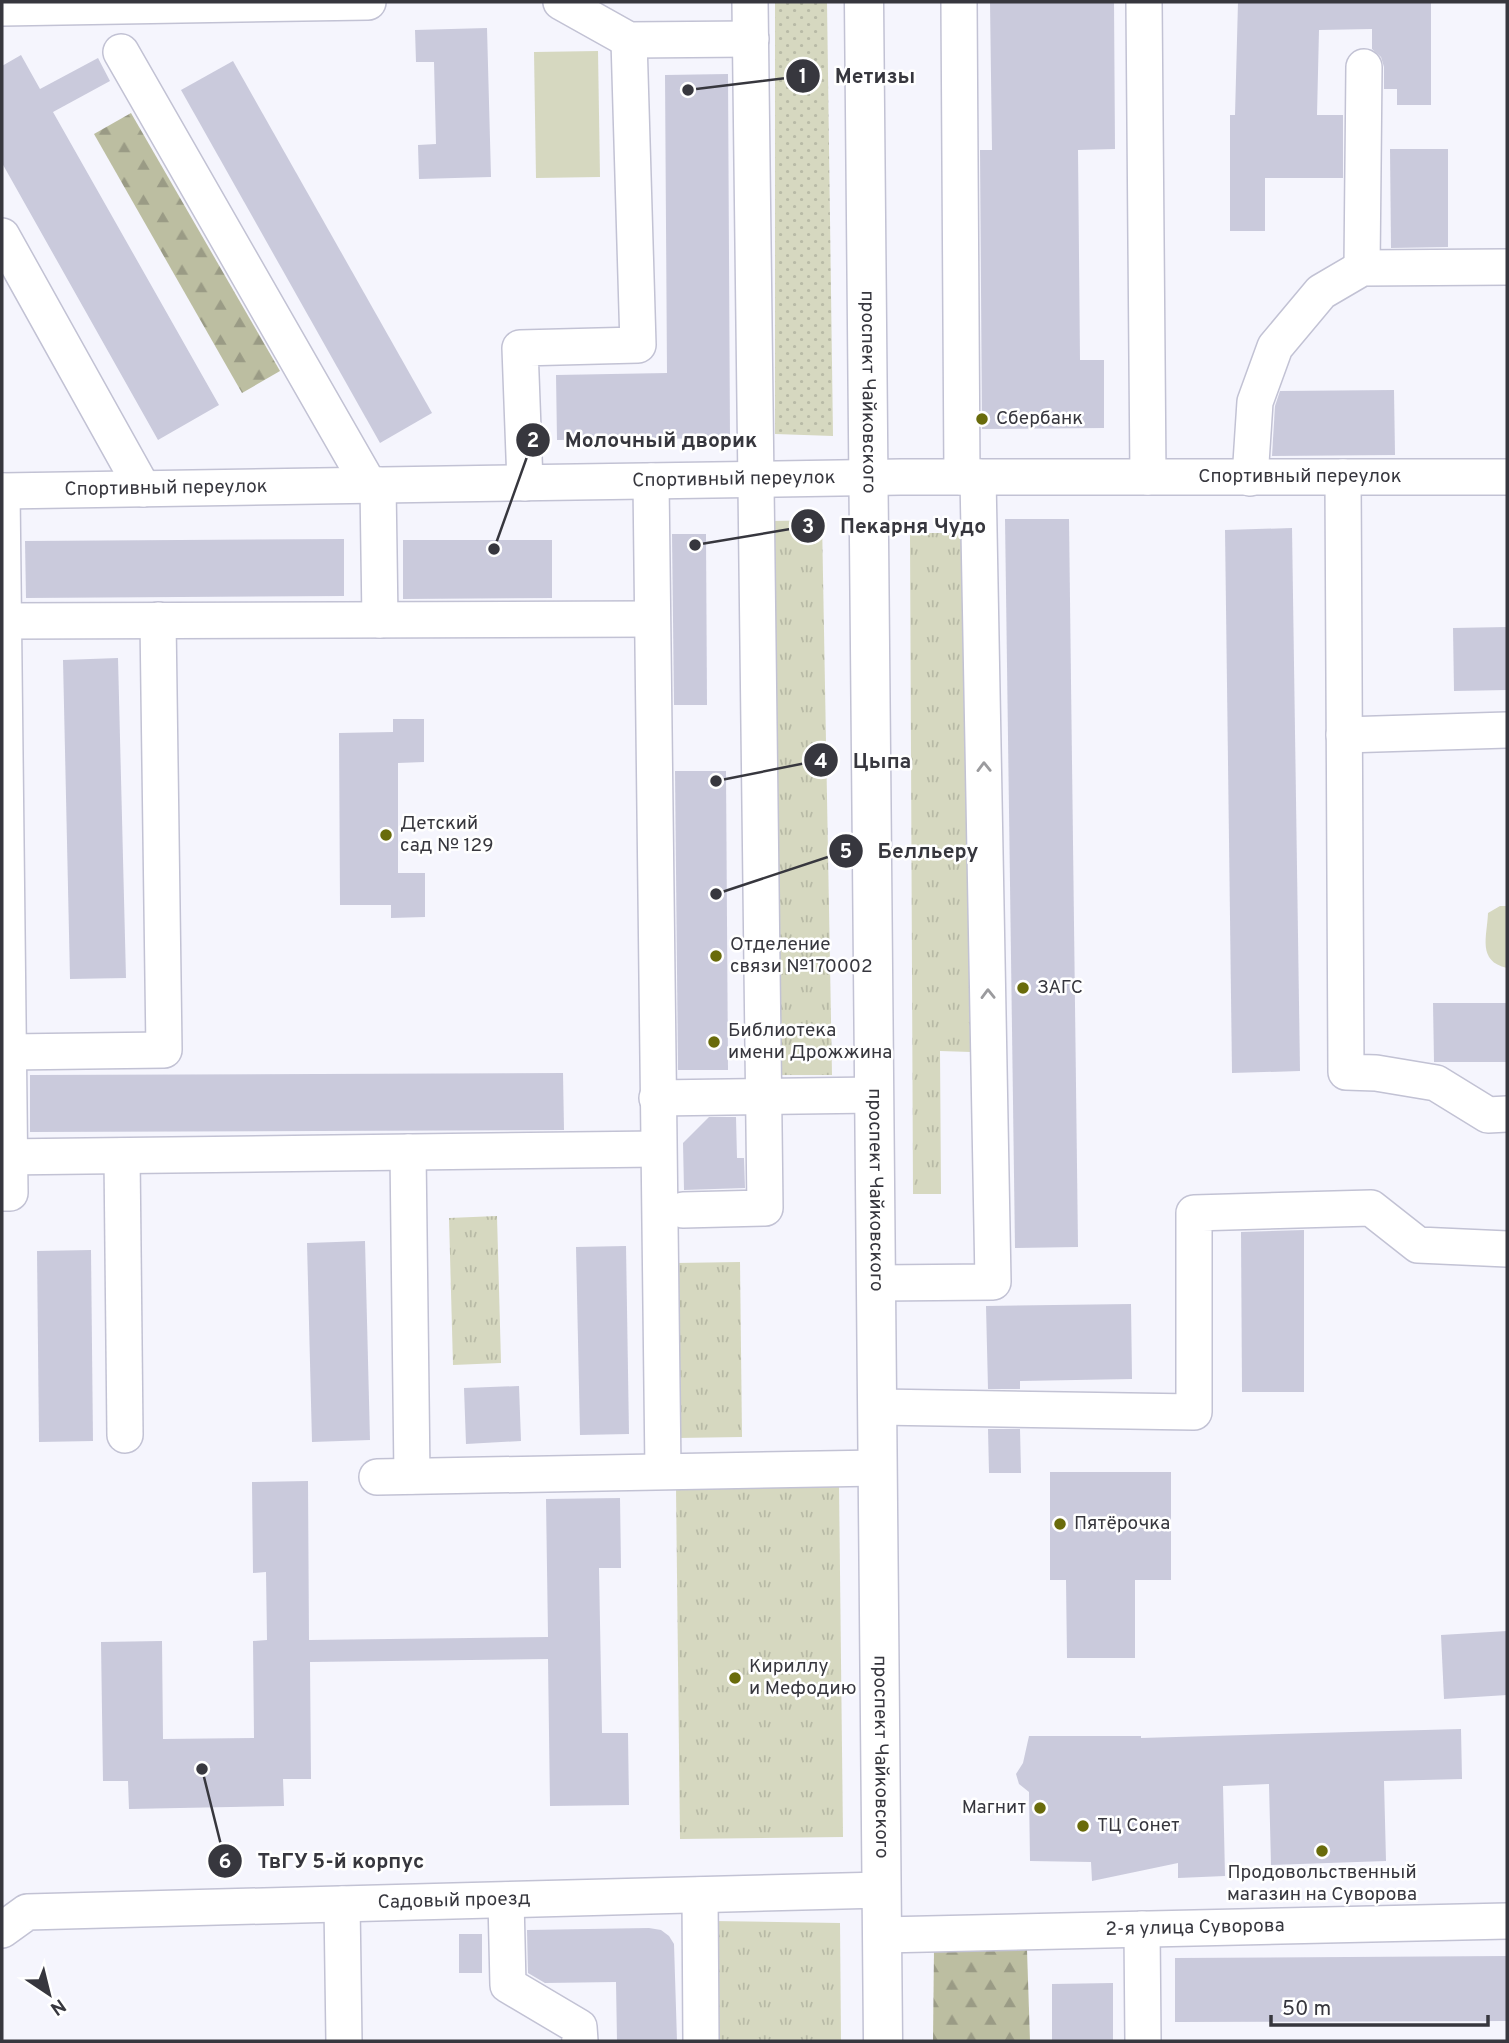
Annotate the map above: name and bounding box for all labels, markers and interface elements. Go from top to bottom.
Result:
callout: Метизы [786,55,930,97]
text: 1 [799,64,807,91]
text: Метизы [835,64,915,91]
street label: проспект Чайковского [855,290,881,494]
place label: Сбербанк [996,407,1083,431]
marker: Сбербанк [974,411,990,427]
callout: Молочный дворик [516,419,771,461]
text: 2 [527,428,539,455]
text: Молочный дворик [565,428,757,455]
street label: Спортивный переулок [1198,465,1402,489]
street label: Спортивный переулок [632,466,836,493]
street label: Спортивный переулок [64,475,268,502]
callout: Пекарня Чудо [791,505,1000,547]
text: 3 [802,514,814,541]
text: Пекарня Чудо [840,514,986,541]
callout: Цыпа [804,739,926,781]
text: 4 [814,749,828,776]
text: Цыпа [853,749,911,776]
one-way arrow [976,761,991,772]
place label: Детский сад № 129 [400,812,494,858]
marker: Детский сад № 129 [378,827,394,843]
callout: Белльеру [829,830,993,872]
text: 5 [840,839,852,866]
text: Белльеру [878,839,978,866]
place label: Отделение связи №170002 [730,933,873,979]
marker: Отделение связи №170002 [708,948,724,964]
place label: ЗАГС [1037,976,1083,1000]
marker: ЗАГС [1015,980,1031,996]
one-way arrow [980,988,996,999]
place label: Библиотека имени Дрожжина [728,1019,892,1065]
marker: Библиотека имени Дрожжина [706,1034,722,1050]
street label: проспект Чайковского [862,1088,888,1292]
place label: Пятёрочка [1074,1512,1170,1536]
marker: Пятёрочка [1052,1516,1068,1532]
place label: Кириллу и Мефодию [749,1655,857,1701]
street label: проспект Чайковского [867,1655,893,1859]
marker: Кириллу и Мефодию [727,1670,743,1686]
place label: Магнит [962,1796,1026,1820]
marker: Магнит [1032,1800,1048,1816]
place label: ТЦ Сонет [1097,1814,1180,1838]
marker: ТЦ Сонет [1075,1818,1091,1834]
callout: ТвГУ 5-й корпус [208,1840,439,1882]
marker: Продовольственный магазин на Суворова [1314,1843,1330,1859]
text: 6 [219,1849,231,1876]
text: ТвГУ 5-й корпус [258,1849,424,1876]
place label: Продовольственный магазин на Суворова [1227,1861,1417,1907]
street label: Садовый проезд [377,1887,531,1915]
street label: 2-я улица Суворова [1105,1914,1285,1942]
north arrow [14,1959,84,2029]
scale bar [1271,1983,1488,2027]
text: N [45,1993,70,2020]
text: 50 m [1282,1996,1331,2023]

